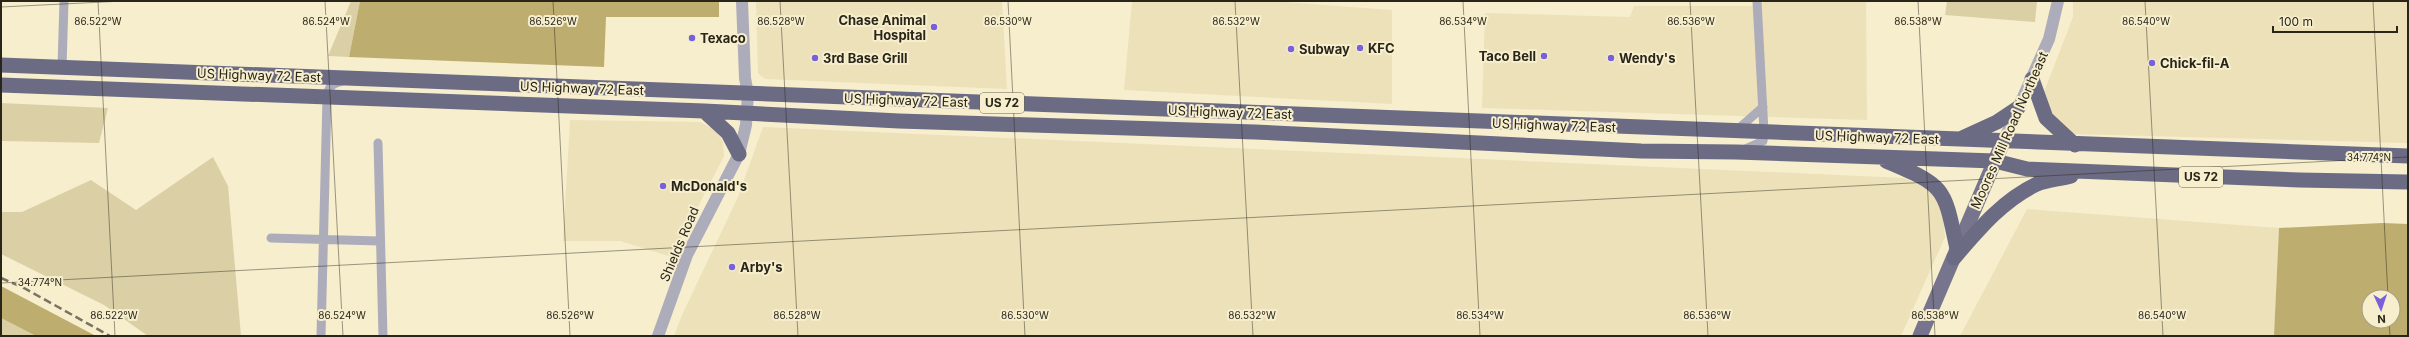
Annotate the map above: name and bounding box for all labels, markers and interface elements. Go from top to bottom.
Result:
scale bar [2273,8,2397,34]
place label: Chase Animal Hospital [838,12,926,43]
text: 100 m [2279,14,2313,29]
text: 86.522°W [74,15,122,27]
text: 86.524°W [302,15,350,27]
text: 86.526°W [529,15,577,27]
text: 86.528°W [757,15,805,27]
text: 86.530°W [984,15,1032,27]
text: 86.532°W [1212,15,1260,27]
text: 86.534°W [1439,15,1487,27]
text: 86.536°W [1667,15,1715,27]
text: 86.538°W [1894,15,1942,27]
text: 86.540°W [2122,15,2170,27]
marker: Chase Animal Hospital [929,22,939,32]
place label: Texaco [700,30,746,46]
marker: Texaco [687,33,697,43]
place label: KFC [1368,40,1395,56]
place label: Subway [1299,41,1350,57]
marker: KFC [1355,43,1365,53]
marker: Subway [1286,44,1296,54]
place label: Taco Bell [1479,48,1536,64]
street label: Moores Mill Road Northeast [1967,49,2051,211]
place label: 3rd Base Grill [823,50,908,66]
place label: Wendy's [1619,50,1675,66]
marker: Taco Bell [1539,51,1549,61]
marker: 3rd Base Grill [810,53,820,63]
marker: Wendy's [1606,53,1616,63]
place label: Chick-fil-A [2160,55,2230,71]
marker: Chick-fil-A [2147,58,2157,68]
street label: US Highway 72 East [197,65,321,85]
street label: US Highway 72 East [520,78,644,98]
street label: US Highway 72 East [844,90,968,110]
road number: US 72 [980,93,1024,113]
street label: US Highway 72 East [1168,102,1292,122]
street label: US Highway 72 East [1492,115,1616,135]
street label: US Highway 72 East [1815,127,1939,147]
text: 34.774°N [2347,151,2391,163]
road number: US 72 [2179,167,2223,187]
place label: McDonald's [671,178,747,194]
marker: McDonald's [658,181,668,191]
street label: Shields Road [656,204,702,284]
place label: Arby's [740,259,783,275]
marker: Arby's [727,262,737,272]
text: 34.774°N [18,276,62,288]
north arrow [2361,289,2401,329]
text: 86.522°W [90,309,138,321]
text: 86.524°W [318,309,366,321]
text: 86.526°W [546,309,594,321]
text: 86.528°W [773,309,821,321]
text: 86.530°W [1001,309,1049,321]
text: 86.532°W [1228,309,1276,321]
text: 86.534°W [1456,309,1504,321]
text: 86.536°W [1683,309,1731,321]
text: 86.538°W [1911,309,1959,321]
text: 86.540°W [2138,309,2186,321]
text: N [2377,312,2386,326]

